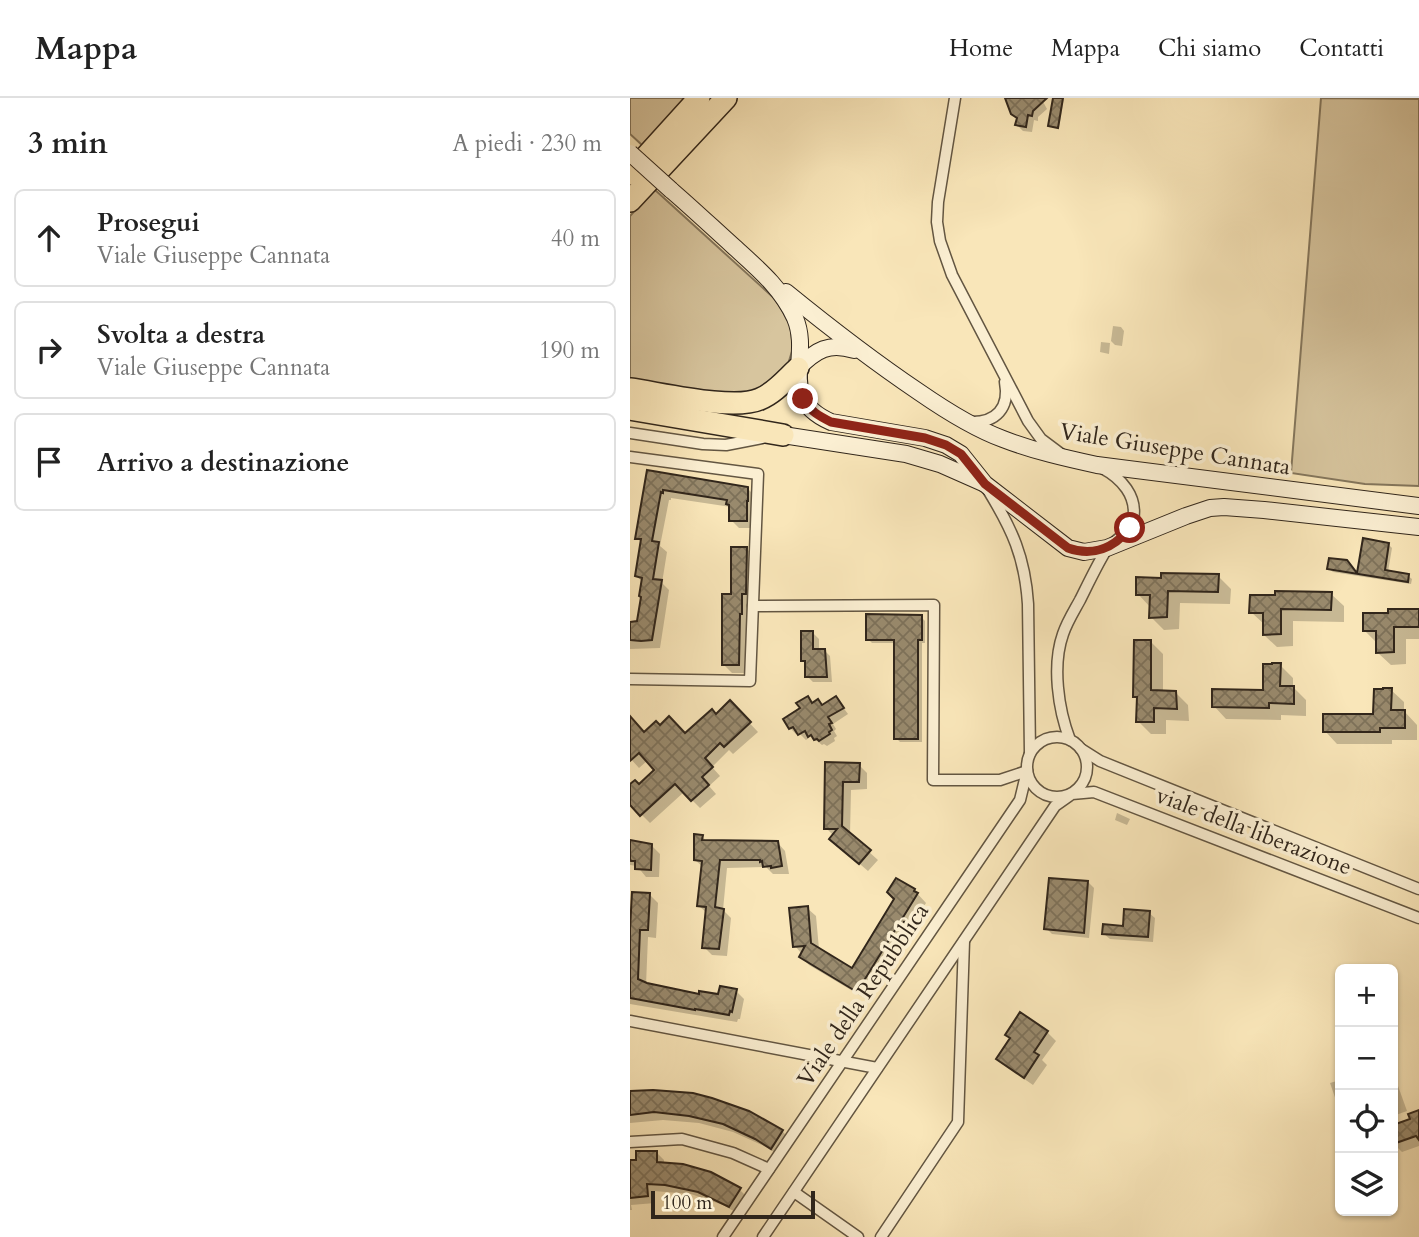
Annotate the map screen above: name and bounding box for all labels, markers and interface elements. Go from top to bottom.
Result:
text: Mappa [35,26,137,71]
text: Home [949,32,1013,65]
text: Mappa [1051,32,1120,65]
text: Chi siamo [1158,32,1261,65]
text: Contatti [1299,32,1384,65]
text: 3 min [28,123,108,164]
text: A piedi · 230 m [452,128,602,159]
text: Prosegui [97,205,200,240]
icon: ahead [30,219,68,257]
text: 40 m [551,223,600,254]
text: Viale Giuseppe Cannata [97,240,330,271]
text: Svolta a destra [97,317,265,352]
icon: right [30,331,68,369]
text: 190 m [539,335,600,366]
text: Viale Giuseppe Cannata [97,352,330,383]
route end [787,383,818,414]
street label: Viale Giuseppe Cannata [1057,415,1293,483]
icon: arrive [30,443,68,481]
text: Arrivo a destinazione [97,445,349,480]
route start [1114,512,1145,543]
street label: viale della liberazione [1152,779,1356,883]
street label: Viale della Repubblica [790,897,936,1093]
map controls [1335,964,1398,1216]
button: + [1335,964,1398,1027]
button: − [1335,1027,1398,1090]
button: locate [1335,1090,1398,1153]
button: layers [1335,1153,1398,1216]
scale bar [651,1188,816,1220]
text: 100 m [662,1190,712,1216]

